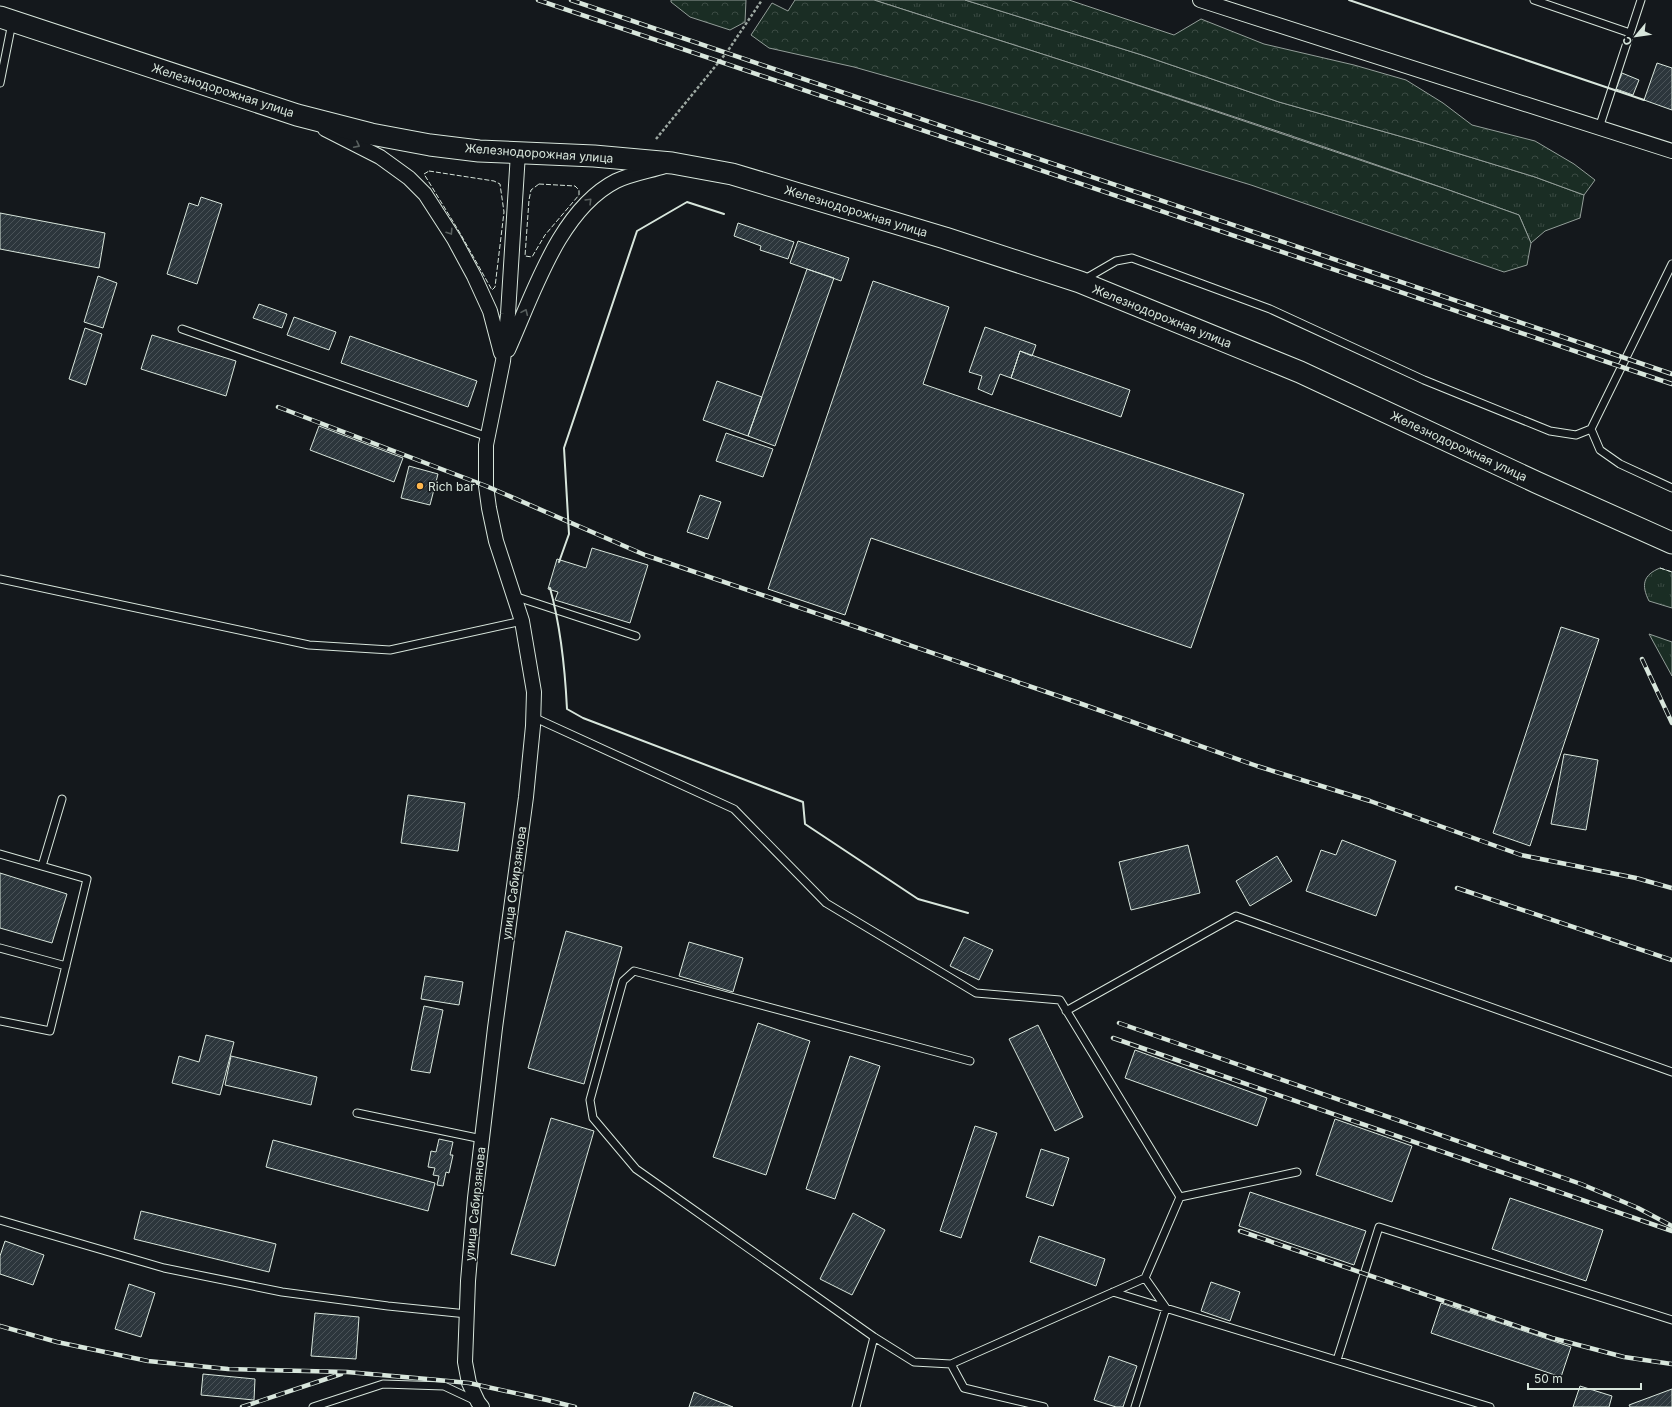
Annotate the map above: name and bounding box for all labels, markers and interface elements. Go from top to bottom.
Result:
north arrow [1616,16,1656,56]
text: С [1619,34,1635,48]
street label: Железнодорожная улица [150,60,296,120]
one-way arrow [353,140,360,148]
street label: Железнодорожная улица [464,140,614,166]
street label: Железнодорожная улица [783,182,929,240]
one-way arrow [584,198,592,206]
one-way arrow [445,228,452,235]
street label: Железнодорожная улица [1090,281,1234,351]
one-way arrow [520,309,528,317]
street label: Железнодорожная улица [1388,408,1530,484]
place label: Rich bar [428,479,475,494]
marker: Rich bar [415,481,425,491]
street label: улица Сабирзянова [499,825,529,941]
street label: улица Сабирзянова [462,1146,488,1262]
scale bar [1528,1365,1641,1391]
text: 50 m [1534,1371,1563,1386]

